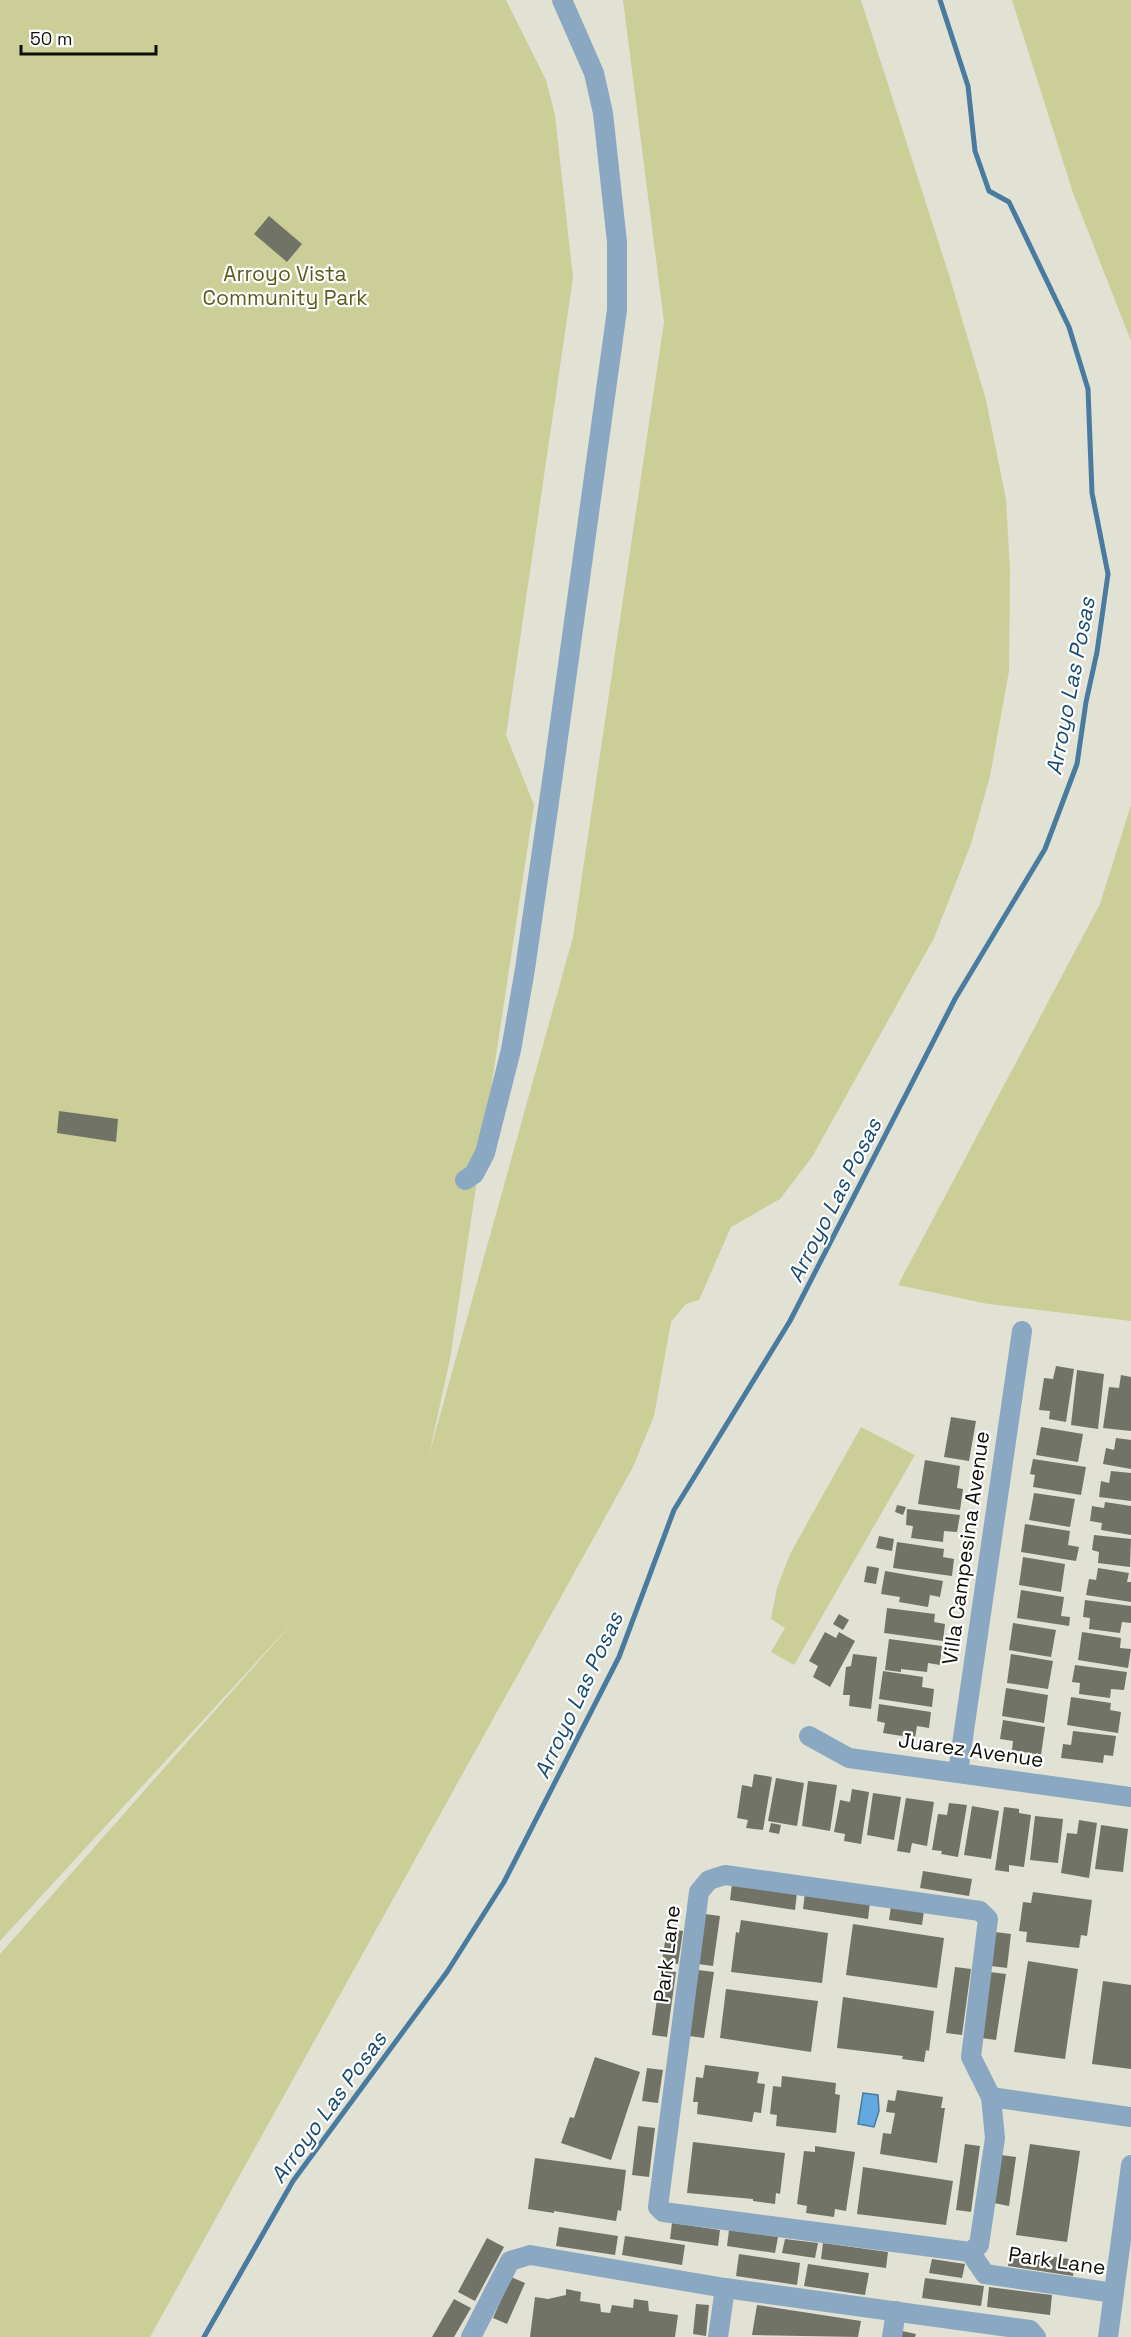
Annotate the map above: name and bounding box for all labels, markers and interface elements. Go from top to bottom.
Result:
scale bar [21,18,156,56]
text: 50 m [30,27,72,50]
park label: Arroyo Vista Community Park [203,260,367,311]
water label: Arroyo Las Posas [1039,593,1101,777]
water label: Arroyo Las Posas [781,1112,888,1287]
street label: Villa Campesina Avenue [936,1429,995,1667]
water label: Arroyo Las Posas [527,1606,629,1783]
street label: Juarez Avenue [897,1726,1046,1773]
street label: Park Lane [647,1904,686,2004]
water label: Arroyo Las Posas [264,2025,393,2188]
street label: Park Lane [1007,2240,1107,2281]

